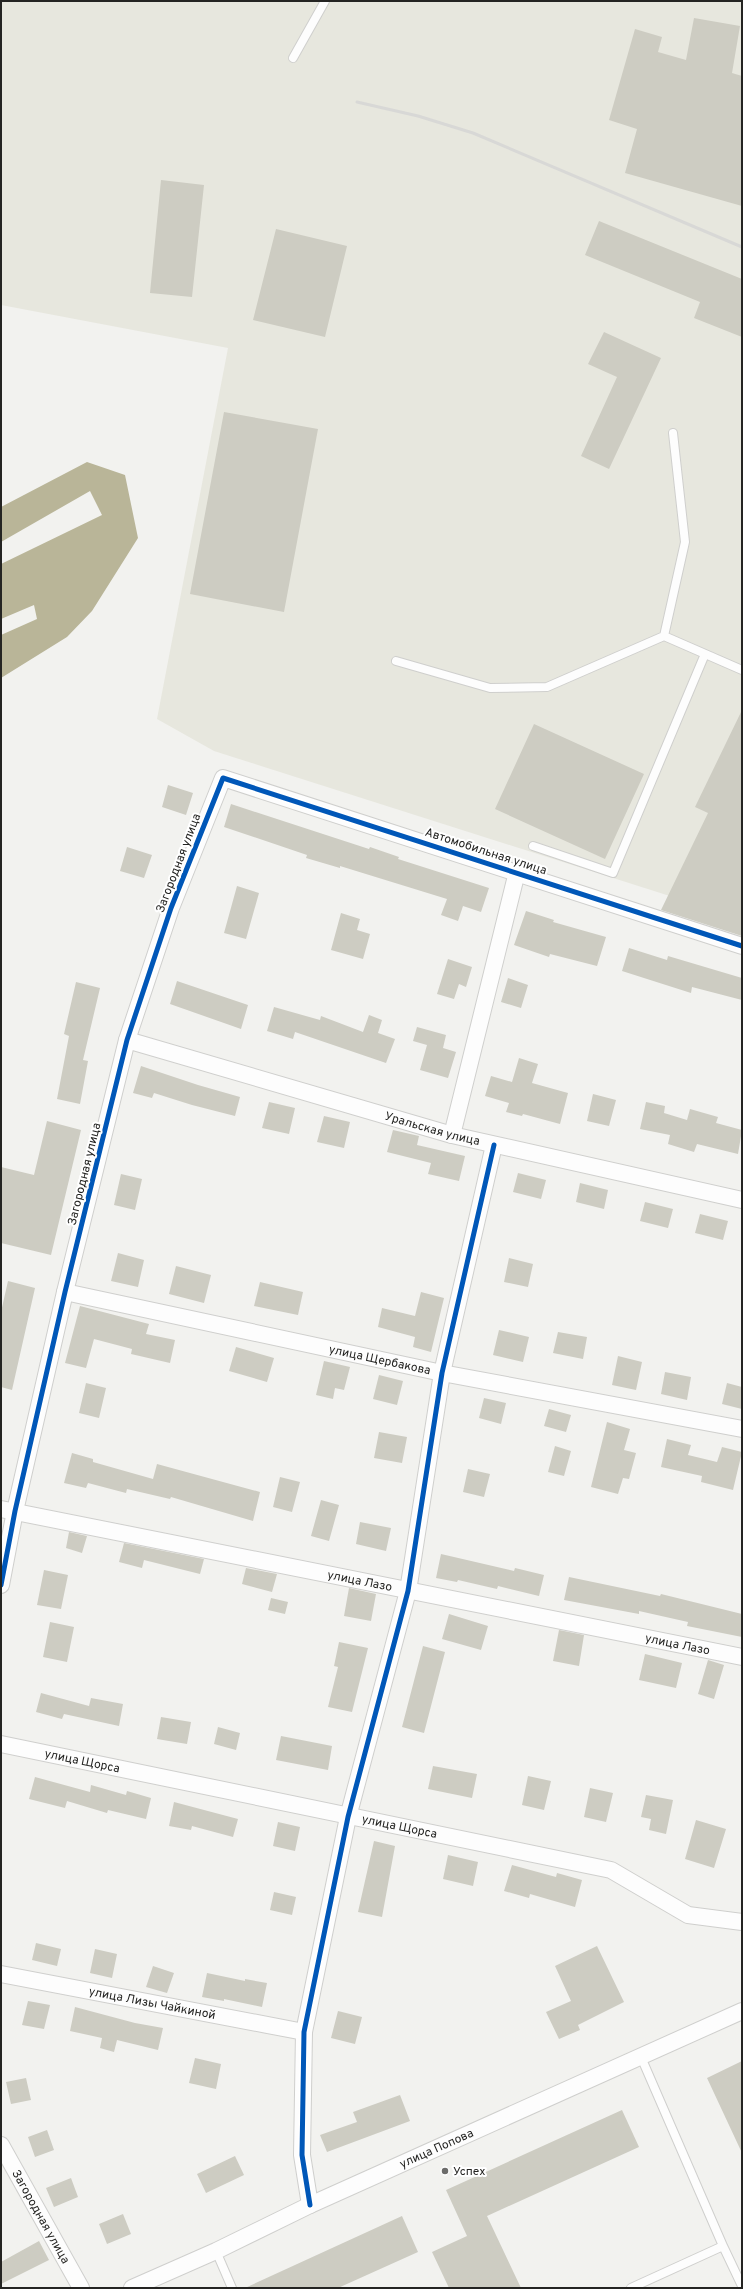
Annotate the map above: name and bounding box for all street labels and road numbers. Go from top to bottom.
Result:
street label: Загородная улица [153,811,205,915]
street label: Автомобильная улица [423,825,549,879]
street label: Уральская улица [383,1109,481,1150]
street label: Загородная улица [64,1121,105,1227]
street label: улица Щербакова [327,1342,432,1379]
street label: улица Лазо [326,1567,394,1596]
street label: улица Лазо [644,1631,712,1659]
street label: улица Щорса [43,1746,121,1777]
street label: улица Щорса [360,1812,438,1843]
street label: улица Лизы Чайкиной [87,1984,217,2024]
street label: улица Попова [397,2126,476,2173]
street label: Загородная улица [7,2167,73,2267]

